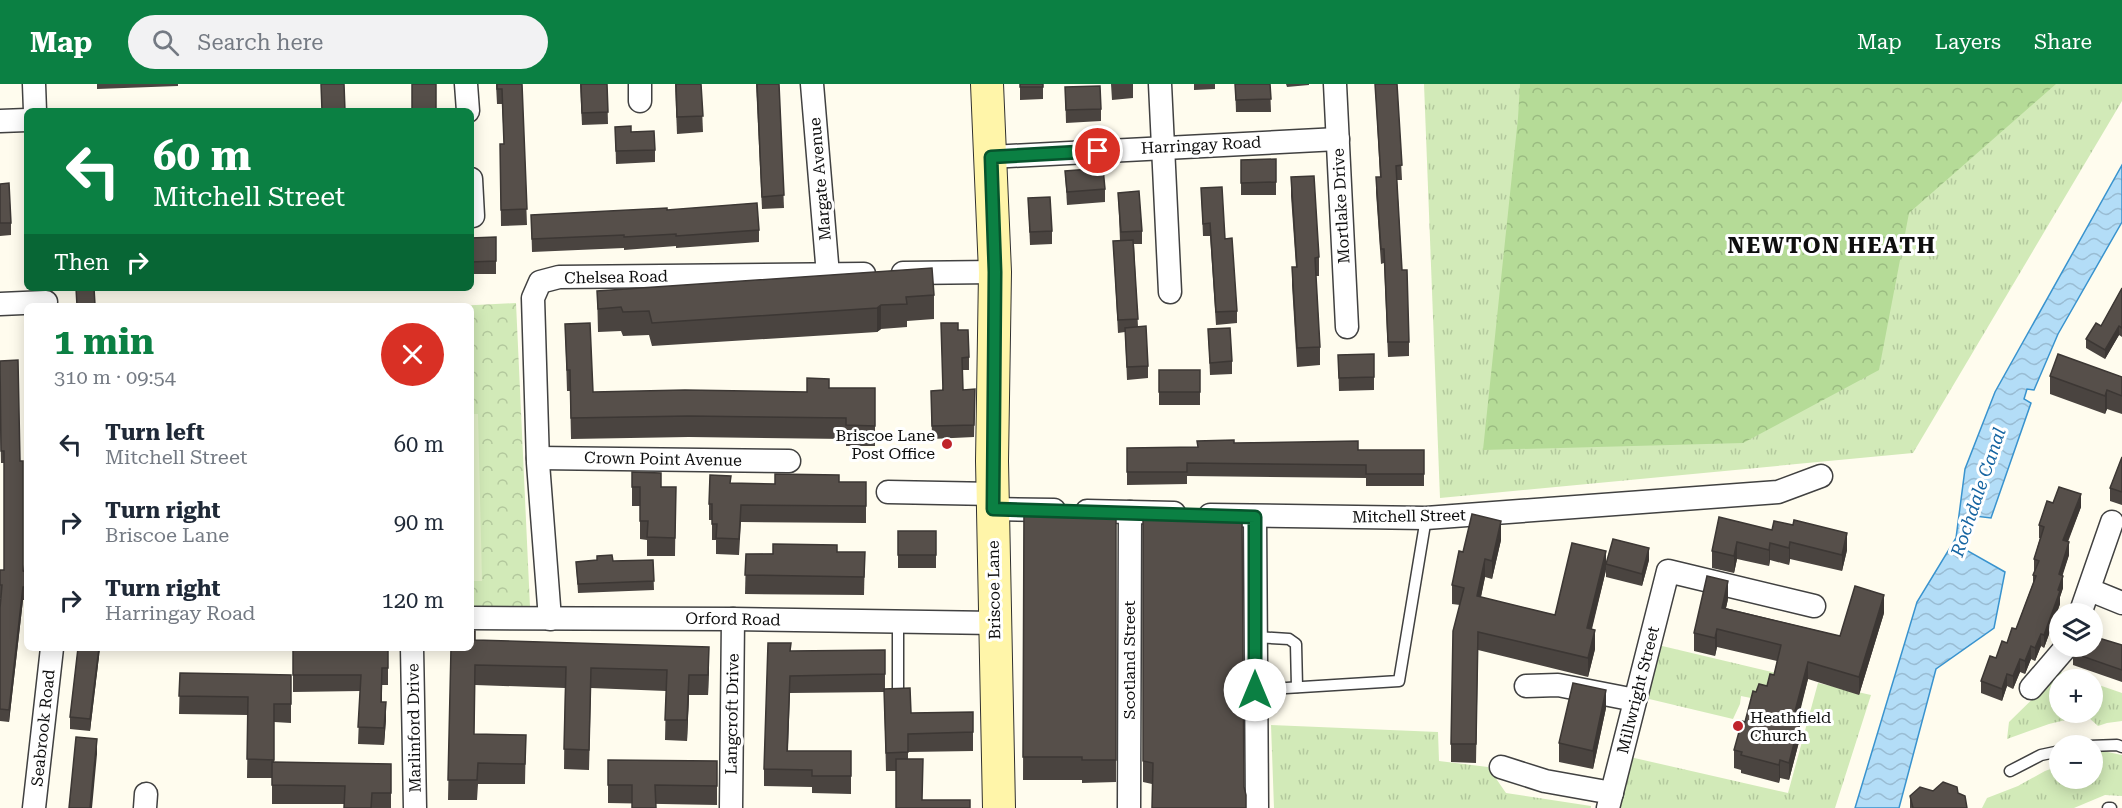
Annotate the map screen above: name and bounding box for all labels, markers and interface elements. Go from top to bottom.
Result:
search box [128,15,548,69]
text: Map [30,26,92,59]
icon: search [149,26,182,59]
text: Search here [197,30,323,55]
text: Map [1857,30,1902,54]
text: Layers [1935,30,2001,54]
text: Share [2034,30,2092,54]
street label: Margate Avenue [805,116,835,241]
pin [1072,125,1123,176]
text: 60 m [153,131,251,180]
icon: left [54,132,132,210]
street label: Harringay Road [1140,132,1262,158]
icon: arrive [1081,134,1114,167]
street label: Mortlake Drive [1328,148,1354,264]
text: Mitchell Street [153,181,345,213]
district label: NEWTON HEATH [1728,233,1936,258]
icon: right [121,246,154,279]
text: Then [54,250,109,275]
street label: Chelsea Road [564,267,668,287]
text: 1 min [54,321,154,363]
button: close [381,323,444,386]
text: 310 m · 09:54 [54,365,176,389]
text: Turn left [105,420,205,445]
water label: Rochdale Canal [1946,425,2010,560]
place label: Briscoe Lane Post Office [836,426,935,463]
icon: left [54,428,87,461]
text: 60 m [394,432,444,457]
marker: Briscoe Lane Post Office [940,437,954,451]
text: Mitchell Street [105,445,247,469]
street label: Crown Point Avenue [584,448,742,470]
text: Turn right [105,498,220,523]
icon: right [54,506,87,539]
street label: Mitchell Street [1352,506,1466,526]
text: 90 m [394,510,444,535]
text: Briscoe Lane [105,523,229,547]
street label: Briscoe Lane [984,540,1004,640]
text: Turn right [105,576,220,601]
icon: right [54,584,87,617]
text: 120 m [381,588,444,613]
street label: Scotland Street [1120,600,1139,720]
text: Harringay Road [105,601,255,625]
map controls [2049,603,2103,789]
button: layers [2049,603,2103,657]
street label: Orford Road [685,609,781,629]
street label: Millwright Street [1613,624,1663,756]
street label: Langcroft Drive [721,653,743,775]
position arrow [1223,658,1287,722]
street label: Marlinford Drive [403,663,425,793]
street label: Seabrook Road [27,669,59,787]
button: + [2049,669,2103,723]
place label: Heathfield Church [1750,708,1831,745]
marker: Heathfield Church [1731,719,1745,733]
button: − [2049,735,2103,789]

